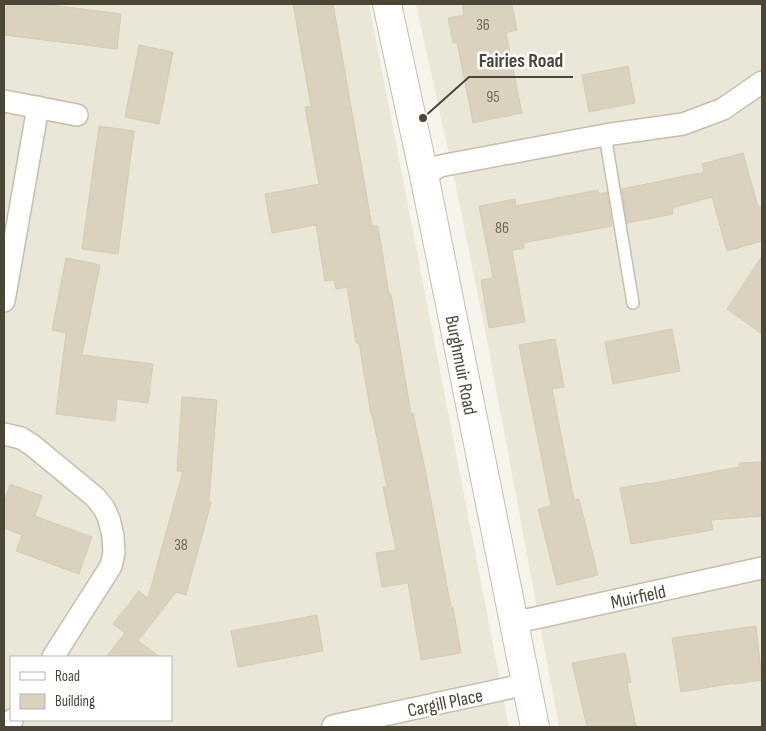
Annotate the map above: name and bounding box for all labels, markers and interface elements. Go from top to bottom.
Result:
house number: 36 [476,16,490,35]
callout: Fairies Road [469,42,573,77]
text: Fairies Road [479,49,563,73]
house number: 95 [486,88,500,107]
house number: 86 [495,219,509,238]
street label: Burghmuir Road [440,314,481,417]
house number: 38 [174,536,188,555]
street label: Muirfield [609,580,668,615]
legend [10,656,172,721]
text: Road [55,667,80,686]
street label: Cargill Place [406,684,485,723]
text: Building [55,692,95,711]

